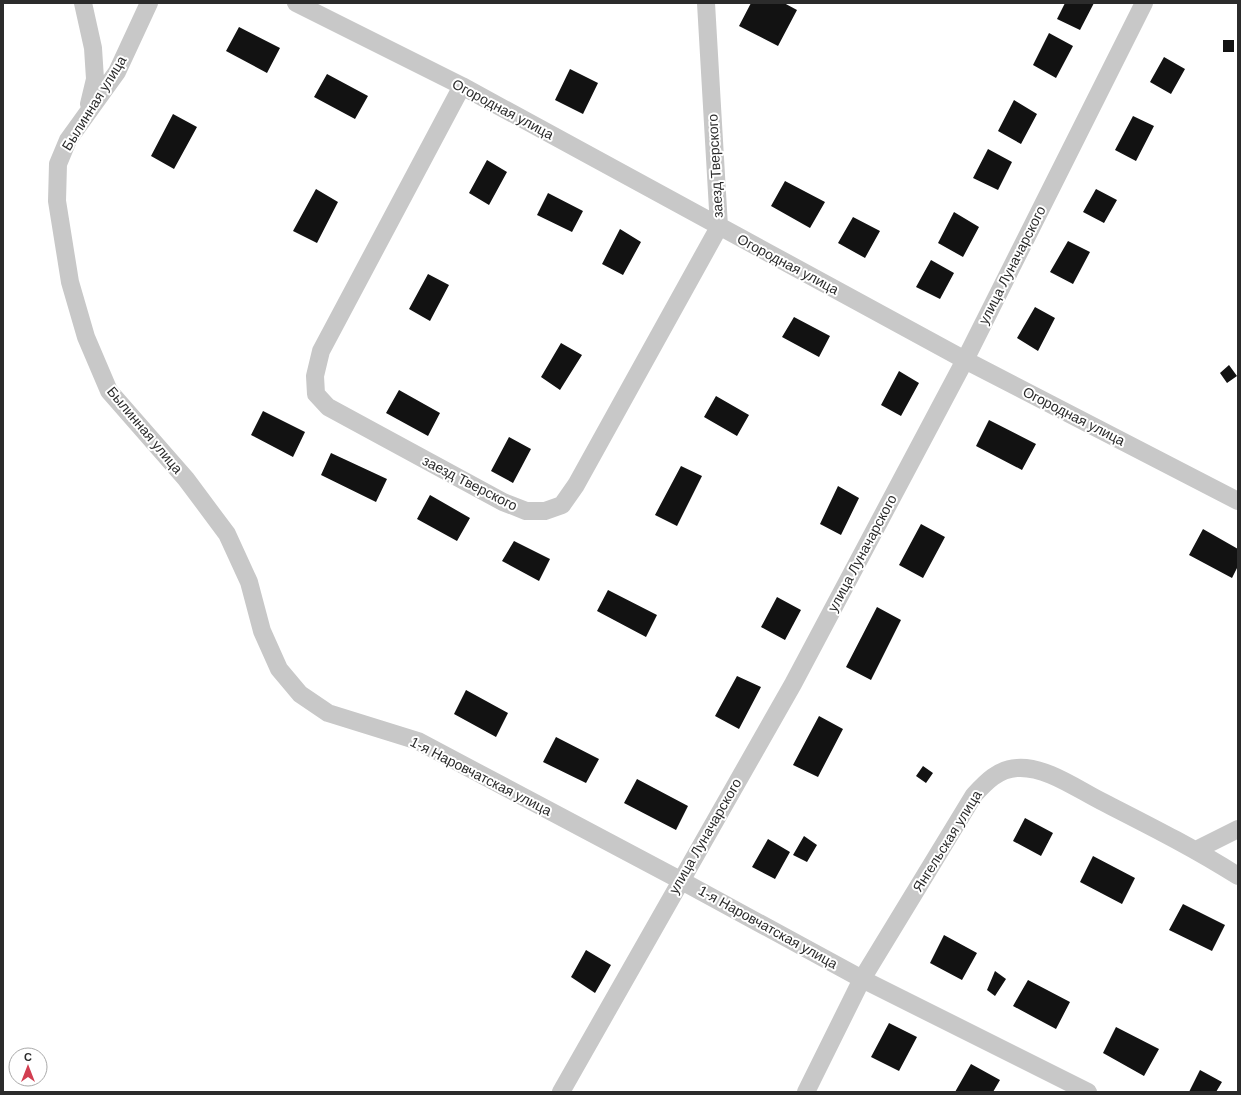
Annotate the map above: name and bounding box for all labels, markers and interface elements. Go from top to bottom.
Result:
street label: Былинная улица [58,53,130,153]
street label: Огородная улица [450,76,557,143]
street label: заезд Тверского [704,113,726,218]
street label: улица Луначарского [975,203,1049,327]
street label: Огородная улица [735,231,842,298]
street label: Былинная улица [104,383,186,477]
street label: Огородная улица [1020,383,1128,449]
street label: заезд Тверского [420,452,520,514]
street label: улица Луначарского [824,491,900,614]
street label: 1-я Наровчатская улица [408,733,554,819]
street label: улица Луначарского [665,775,745,896]
street label: Янгельская улица [909,787,985,895]
street label: 1-я Наровчатская улица [696,882,840,972]
north arrow [8,1047,48,1087]
text: С [24,1051,32,1063]

